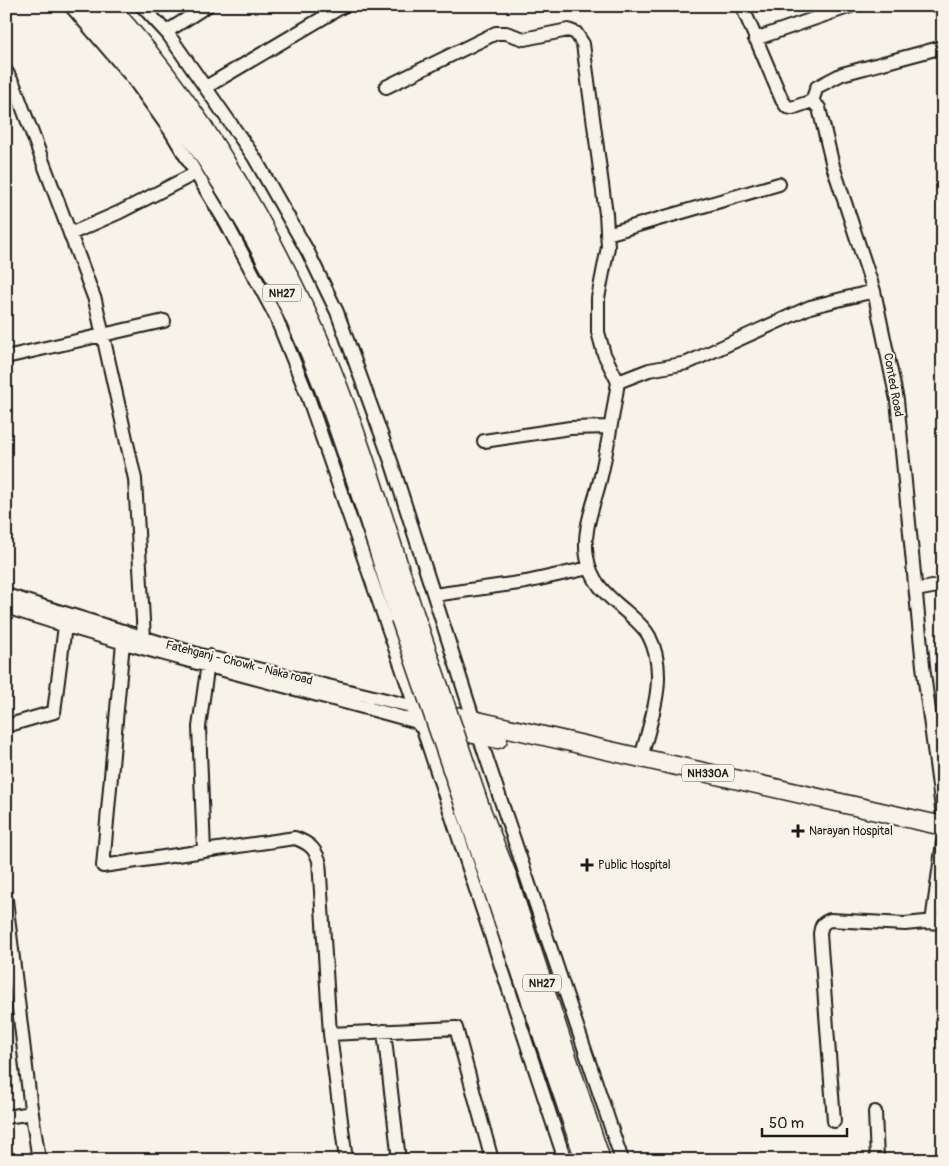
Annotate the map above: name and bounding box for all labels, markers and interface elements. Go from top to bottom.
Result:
road number: NH27 [263,284,301,302]
street label: Conted Road [880,352,906,418]
street label: Fatehganj - Chowk - Naka road [164,637,314,689]
road number: NH330A [682,764,734,781]
marker: Narayan Hospital [791,824,805,838]
place label: Narayan Hospital [809,824,893,839]
marker: Public Hospital [580,858,594,872]
place label: Public Hospital [598,858,671,873]
road number: NH27 [523,974,561,991]
scale bar [762,1106,846,1138]
text: 50 m [769,1114,804,1133]

